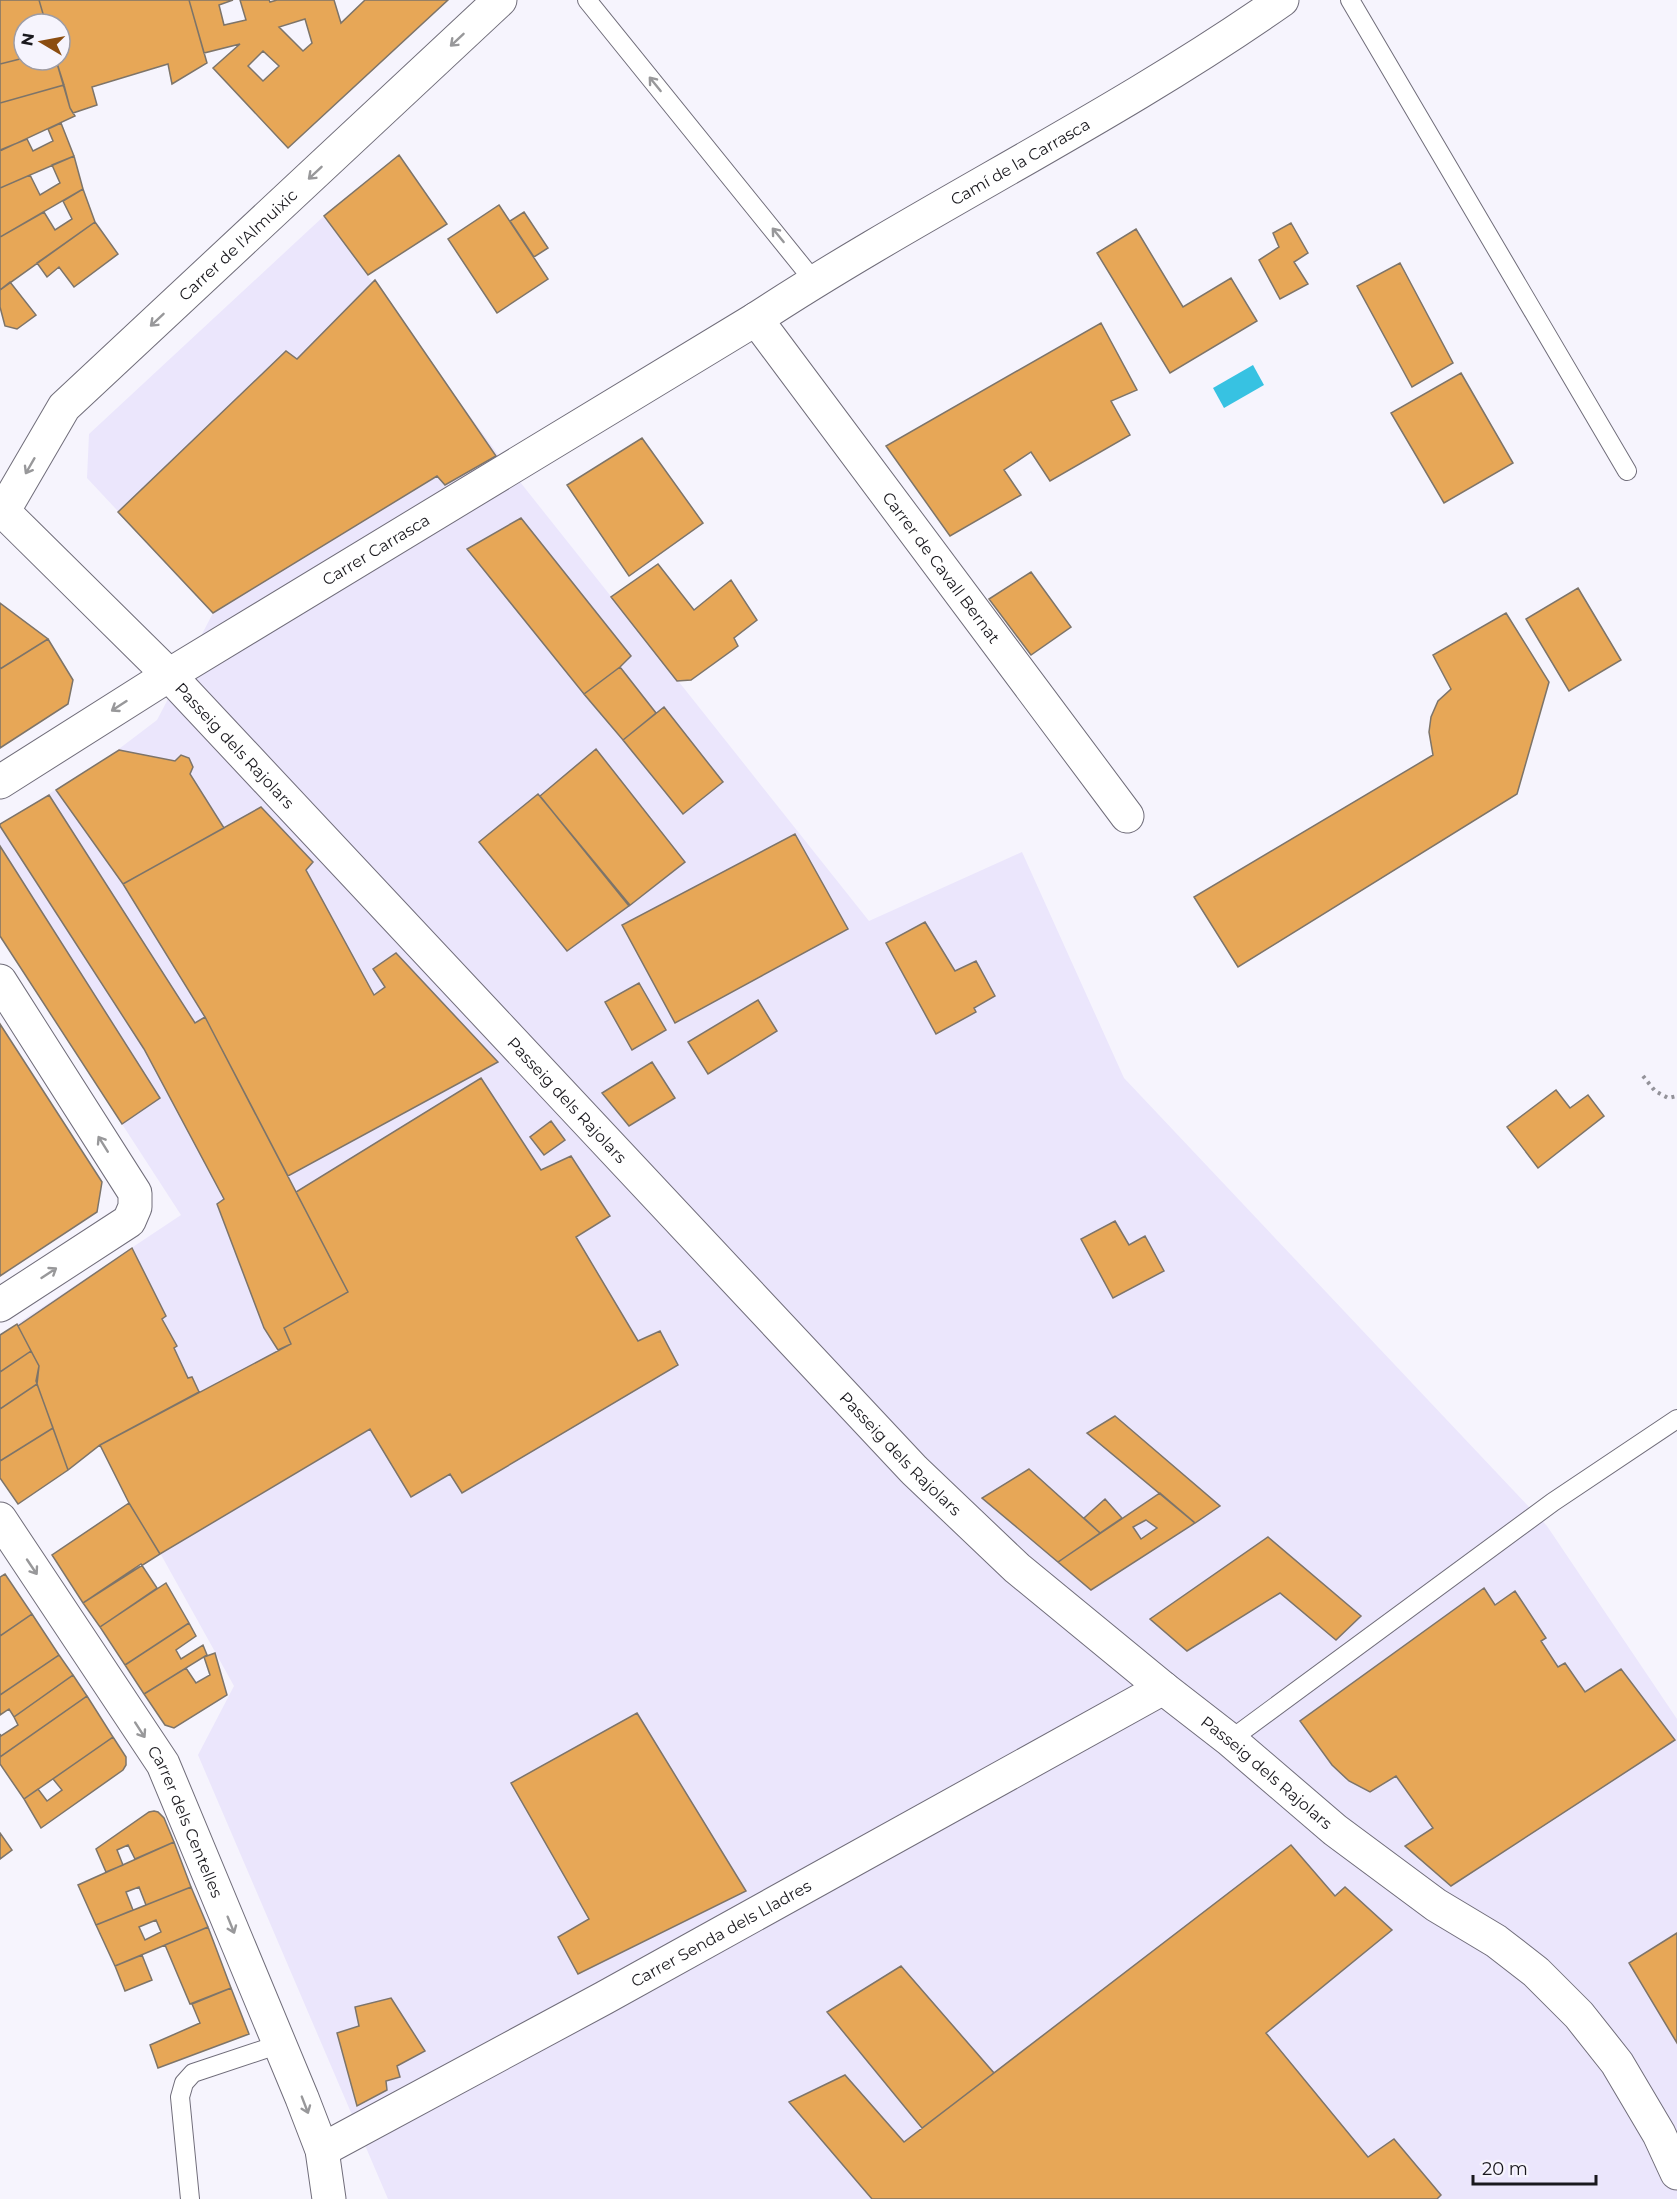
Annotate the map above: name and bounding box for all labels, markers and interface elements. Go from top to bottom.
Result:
north arrow [12,12,72,72]
text: N [17,31,38,48]
one-way arrow [450,33,465,47]
one-way arrow [648,77,662,92]
street label: Camí de la Carrasca [947,114,1093,209]
one-way arrow [307,166,322,180]
street label: Carrer de l'Almuixic [175,185,301,304]
one-way arrow [771,228,784,244]
one-way arrow [149,313,164,327]
one-way arrow [23,457,35,474]
street label: Carrer de Cavall Bernat [879,488,1004,647]
street label: Carrer Carrasca [319,510,433,589]
street label: Passeig dels Rajolars [171,678,299,812]
one-way arrow [111,700,128,712]
street label: Passeig dels Rajolars [504,1033,631,1167]
one-way arrow [97,1135,110,1152]
one-way arrow [40,1267,57,1279]
street label: Passeig dels Rajolars [836,1388,965,1520]
one-way arrow [26,1559,39,1576]
street label: Passeig dels Rajolars [1197,1712,1336,1833]
one-way arrow [134,1721,146,1737]
street label: Carrer dels Centelles [144,1742,227,1900]
street label: Carrer Senda dels Lladres [628,1876,814,1991]
one-way arrow [226,1915,237,1934]
one-way arrow [301,2096,312,2114]
scale bar [1473,2148,1596,2186]
text: 20 m [1482,2158,1528,2180]

